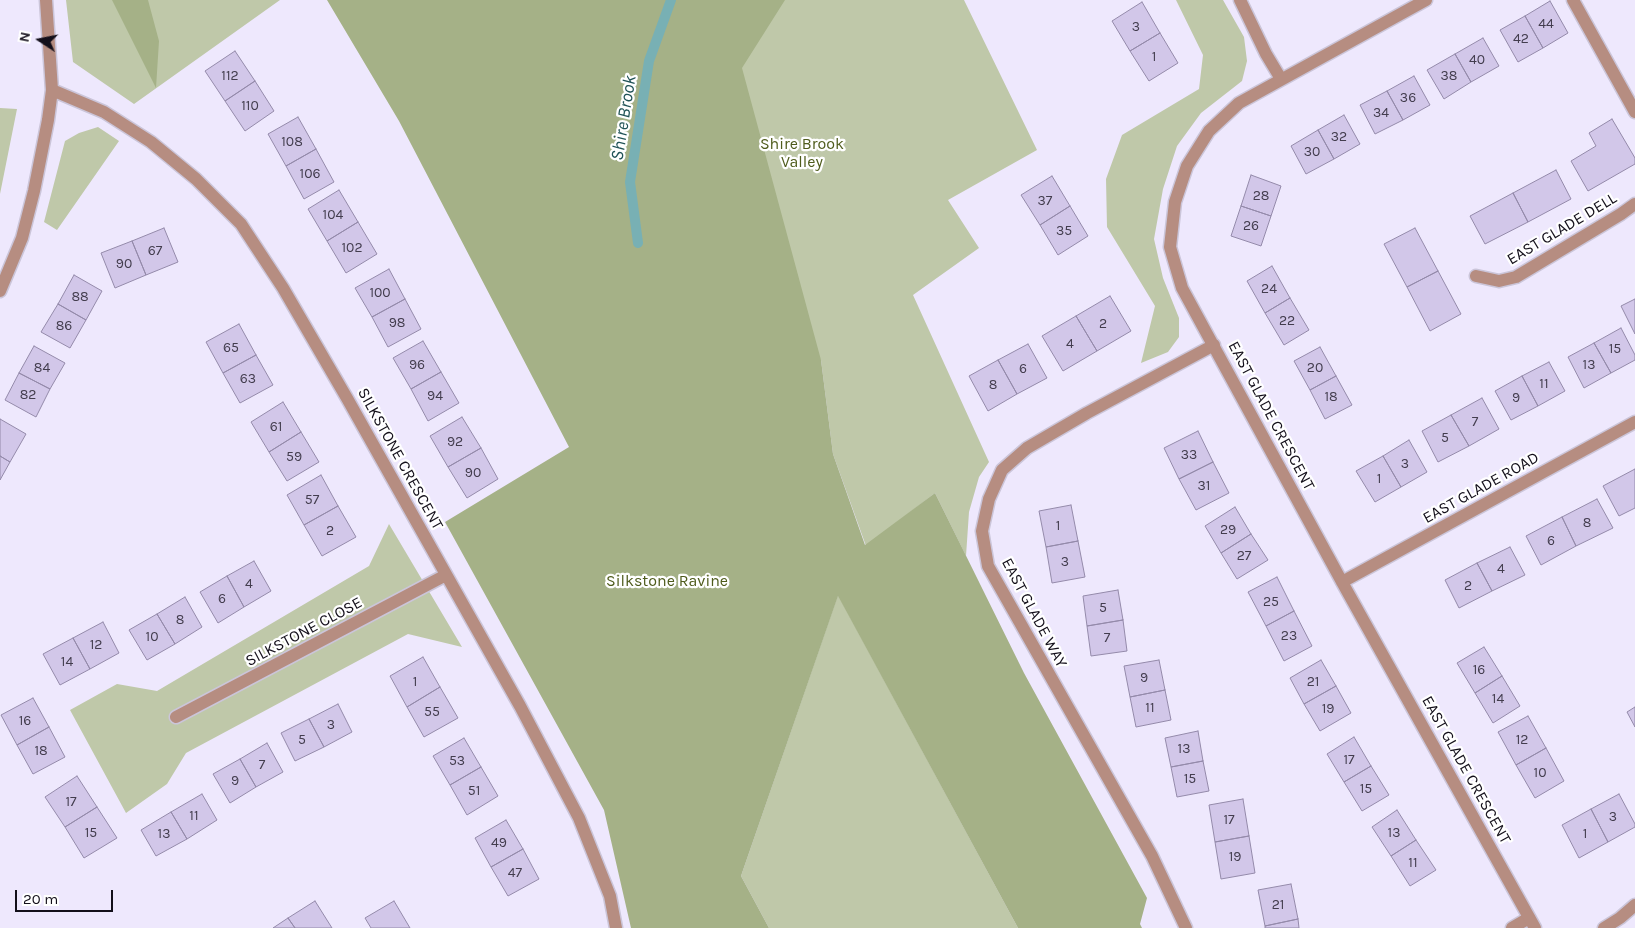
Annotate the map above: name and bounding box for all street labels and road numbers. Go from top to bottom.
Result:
street label: EAST GLADE DELL [1504,189,1620,269]
street label: EAST GLADE CRESCENT [1224,338,1318,494]
street label: SILKSTONE CRESCENT [353,385,447,533]
street label: EAST GLADE ROAD [1420,448,1542,528]
street label: EAST GLADE WAY [997,555,1071,671]
street label: SILKSTONE CLOSE [242,593,366,671]
street label: EAST GLADE CRESCENT [1417,693,1515,847]

